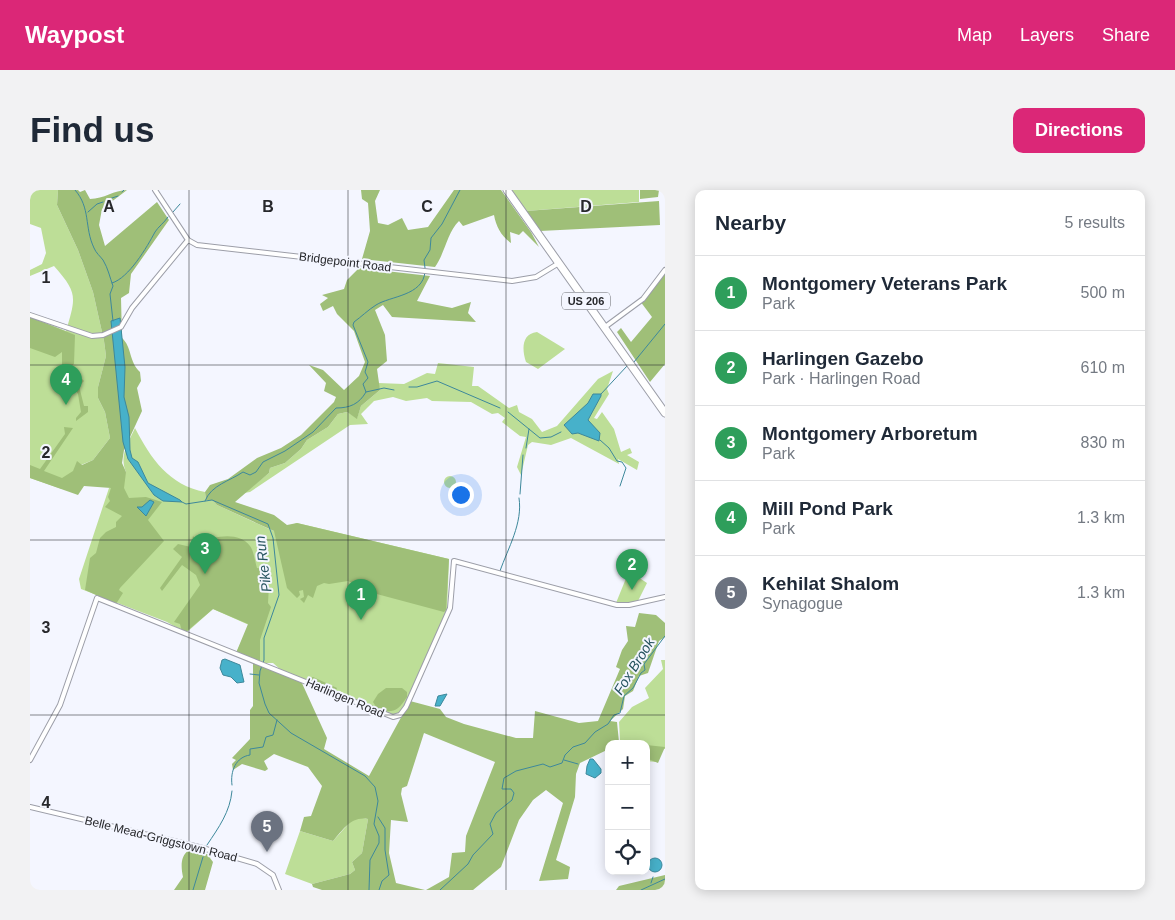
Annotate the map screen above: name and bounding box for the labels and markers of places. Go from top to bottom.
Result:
pin: 4 [50,364,82,405]
pin: 3 [189,533,221,574]
pin: 2 [616,549,648,590]
pin: 1 [345,579,377,620]
pin: 5 [251,811,283,852]

